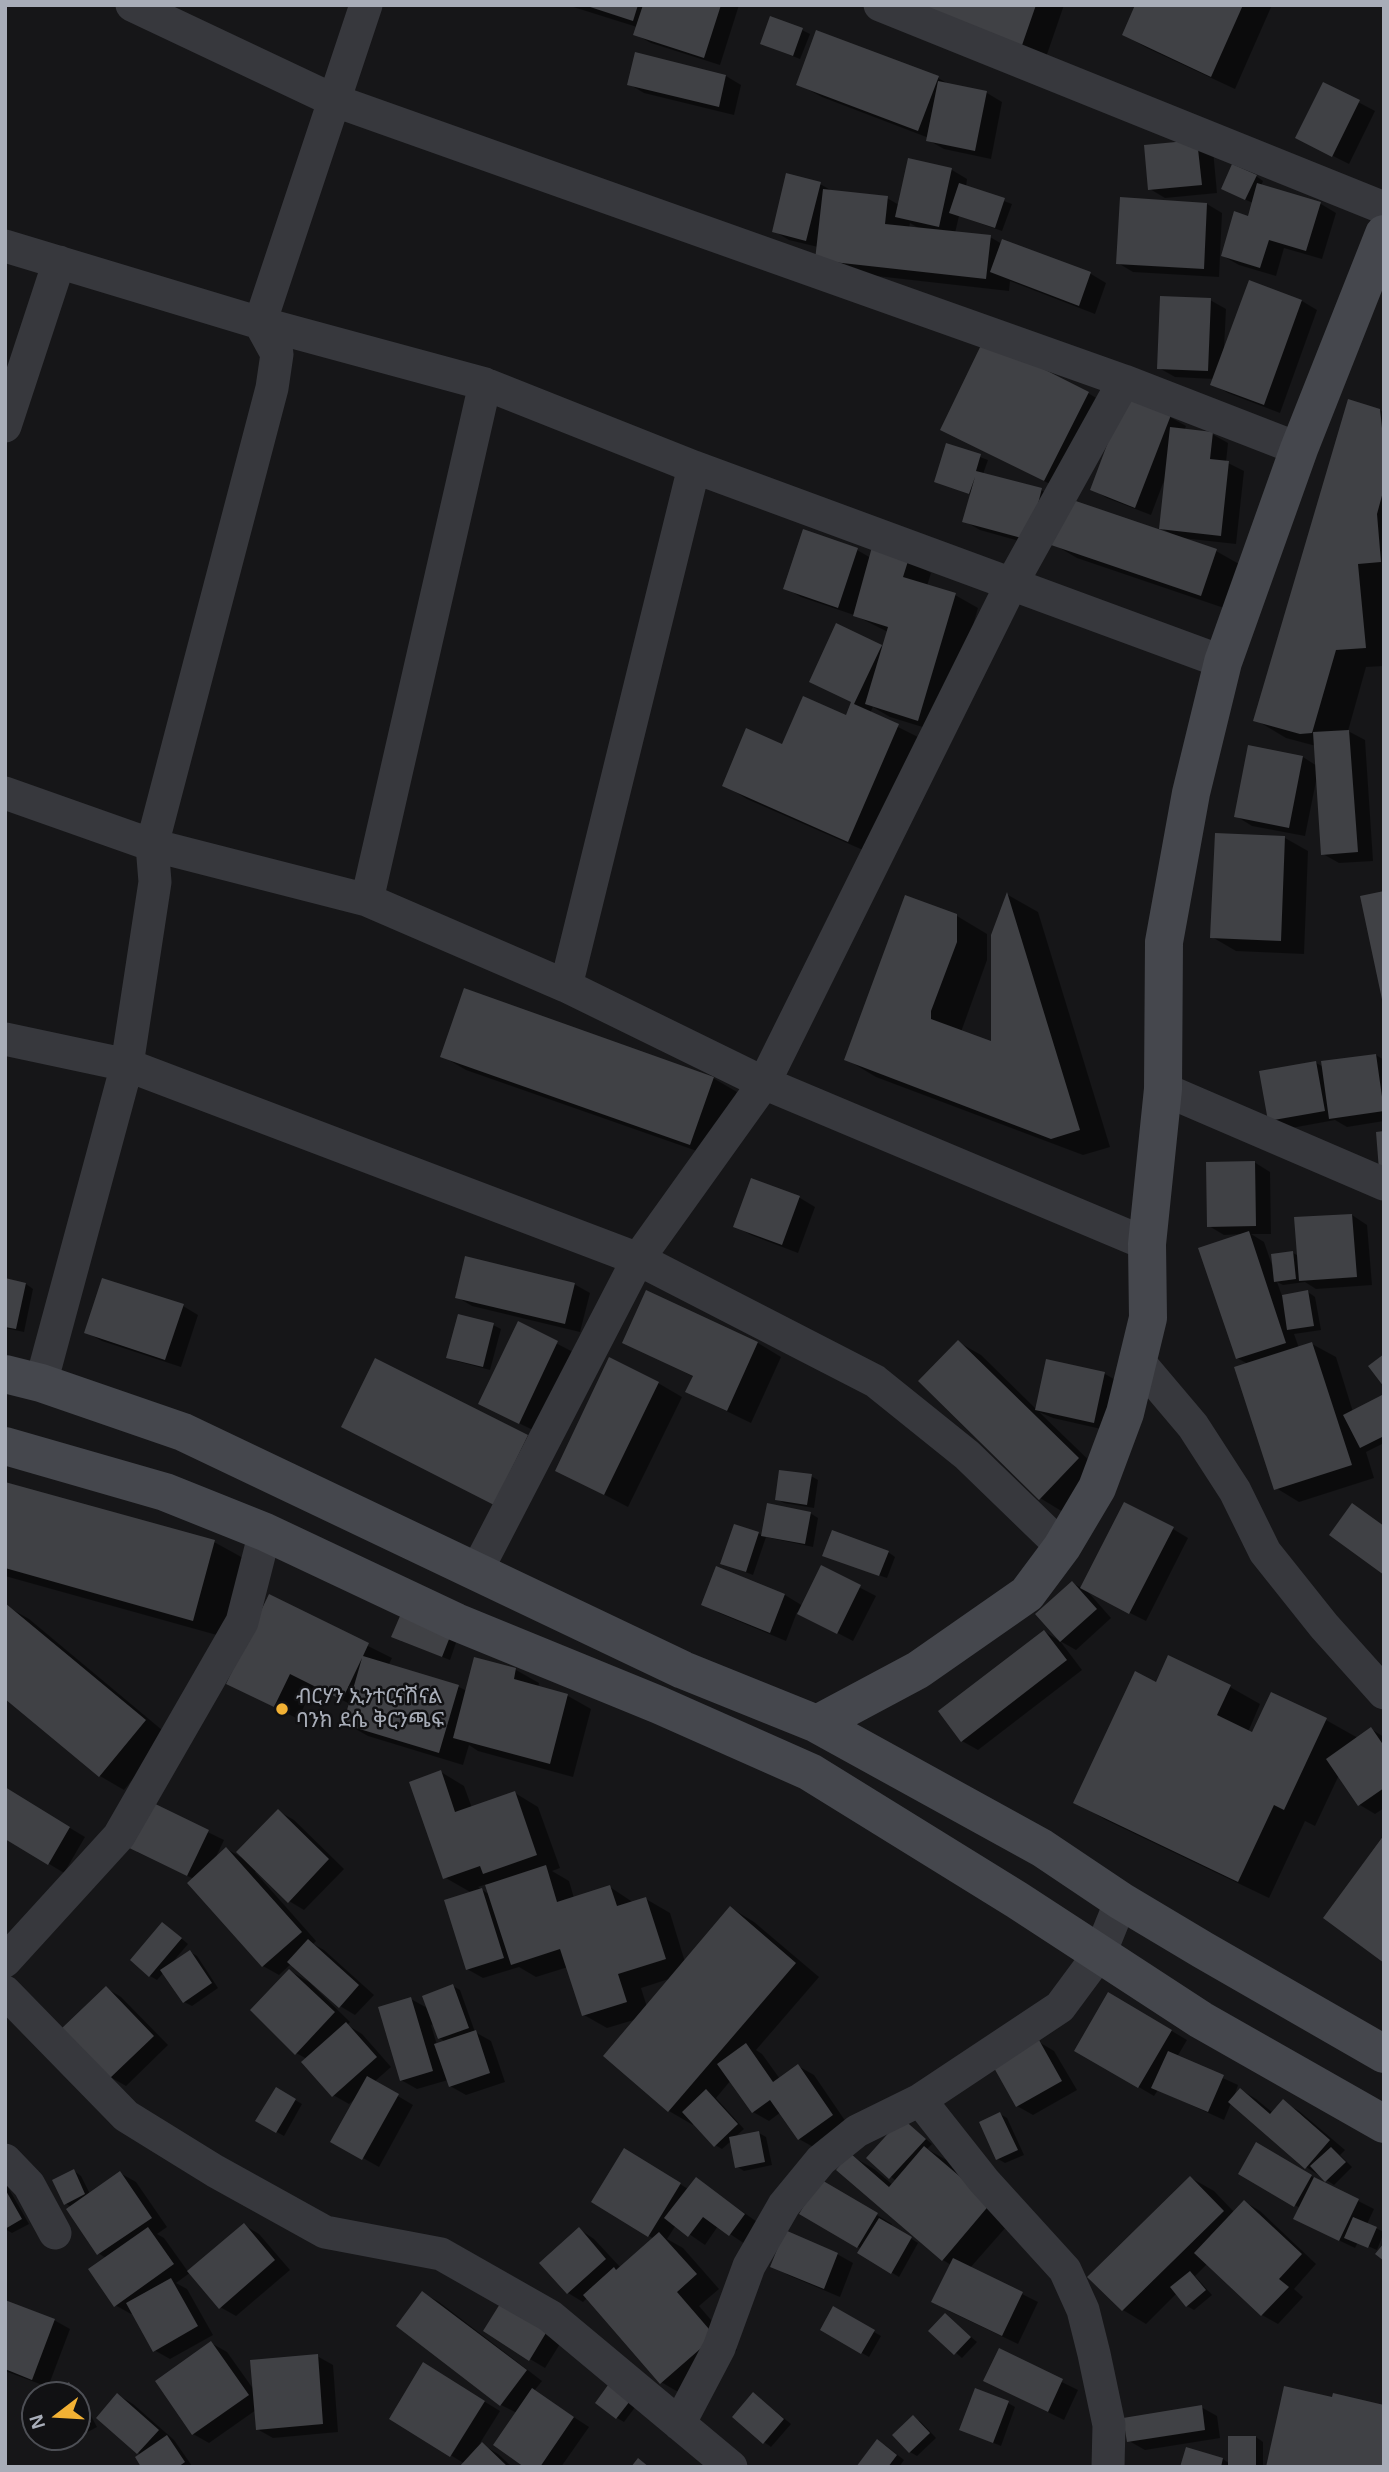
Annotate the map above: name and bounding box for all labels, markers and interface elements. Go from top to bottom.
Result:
place label: ብርሃን ኢንተርናሽናል ባንክ ደሴ ቅርንጫፍ [296,1684,444,1734]
marker: ብርሃን ኢንተርናሽናል ባንክ ደሴ ቅርንጫፍ [274,1701,290,1717]
north arrow [21,2381,91,2451]
text: N [25,2412,49,2431]

